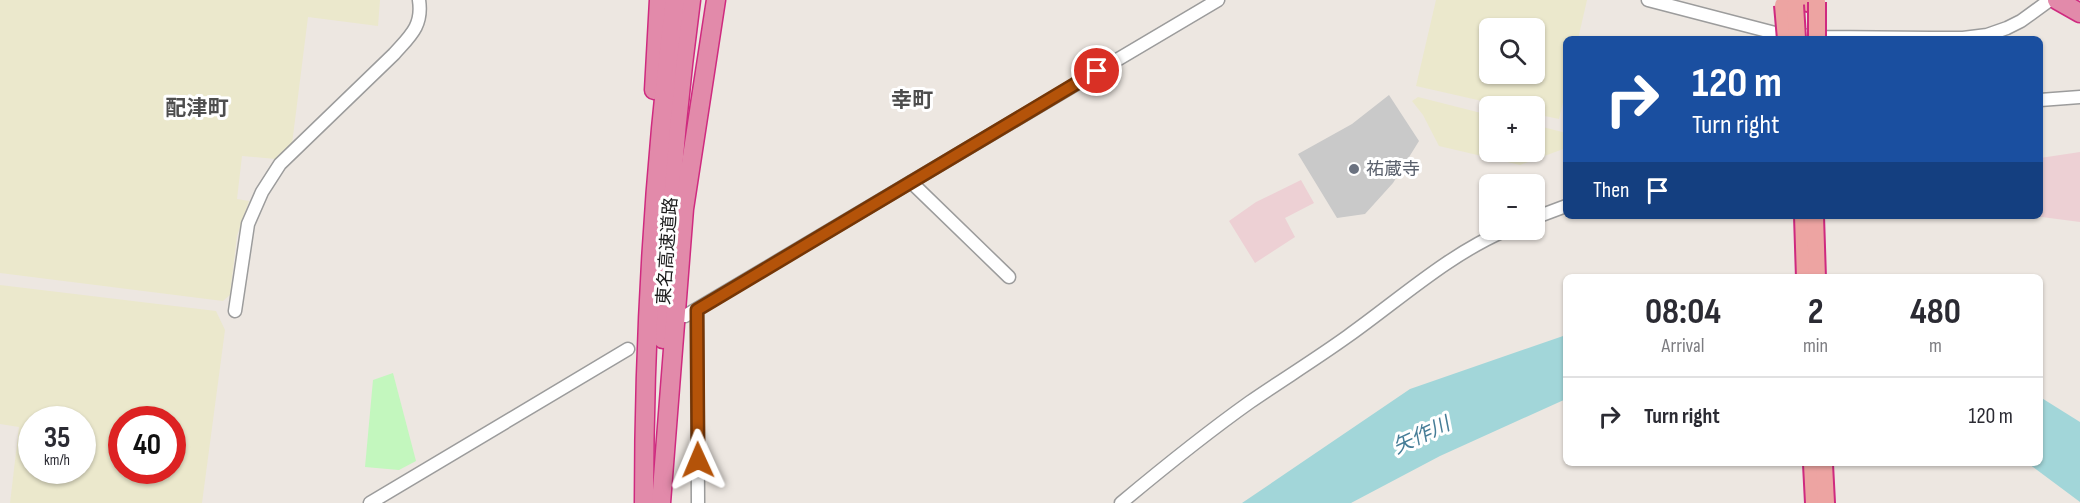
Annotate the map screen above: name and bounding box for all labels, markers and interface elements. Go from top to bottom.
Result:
map controls [1479,18,1545,240]
button: search [1479,18,1545,84]
pin [1071,45,1122,96]
icon: arrive [1080,54,1113,87]
text: 120 m [1692,58,1782,109]
icon: right [1593,60,1671,138]
district label: 幸町 [891,88,933,113]
district label: 配津町 [166,96,229,121]
button: + [1479,96,1545,162]
text: Turn right [1692,109,1779,141]
place label: 祐蔵寺 [1366,159,1420,180]
marker: 祐蔵寺 [1347,162,1361,176]
button: − [1479,174,1545,240]
icon: arrive [1641,174,1674,207]
text: Then [1593,177,1629,204]
street label: 東名高速道路 [653,196,682,306]
text: 08:04 [1645,291,1721,334]
text: 2 [1808,291,1823,334]
text: 480 [1910,291,1961,334]
text: Arrival [1661,334,1704,358]
text: min [1803,334,1828,358]
text: m [1929,334,1942,358]
icon: right [1593,400,1626,433]
text: Turn right [1644,403,1720,430]
text: 120 m [1969,403,2013,430]
speed limit sign: 40 [108,406,186,484]
water label: 矢作川 [1389,412,1455,459]
text: 35 [44,420,70,456]
position arrow [666,428,730,492]
text: km/h [44,451,70,470]

